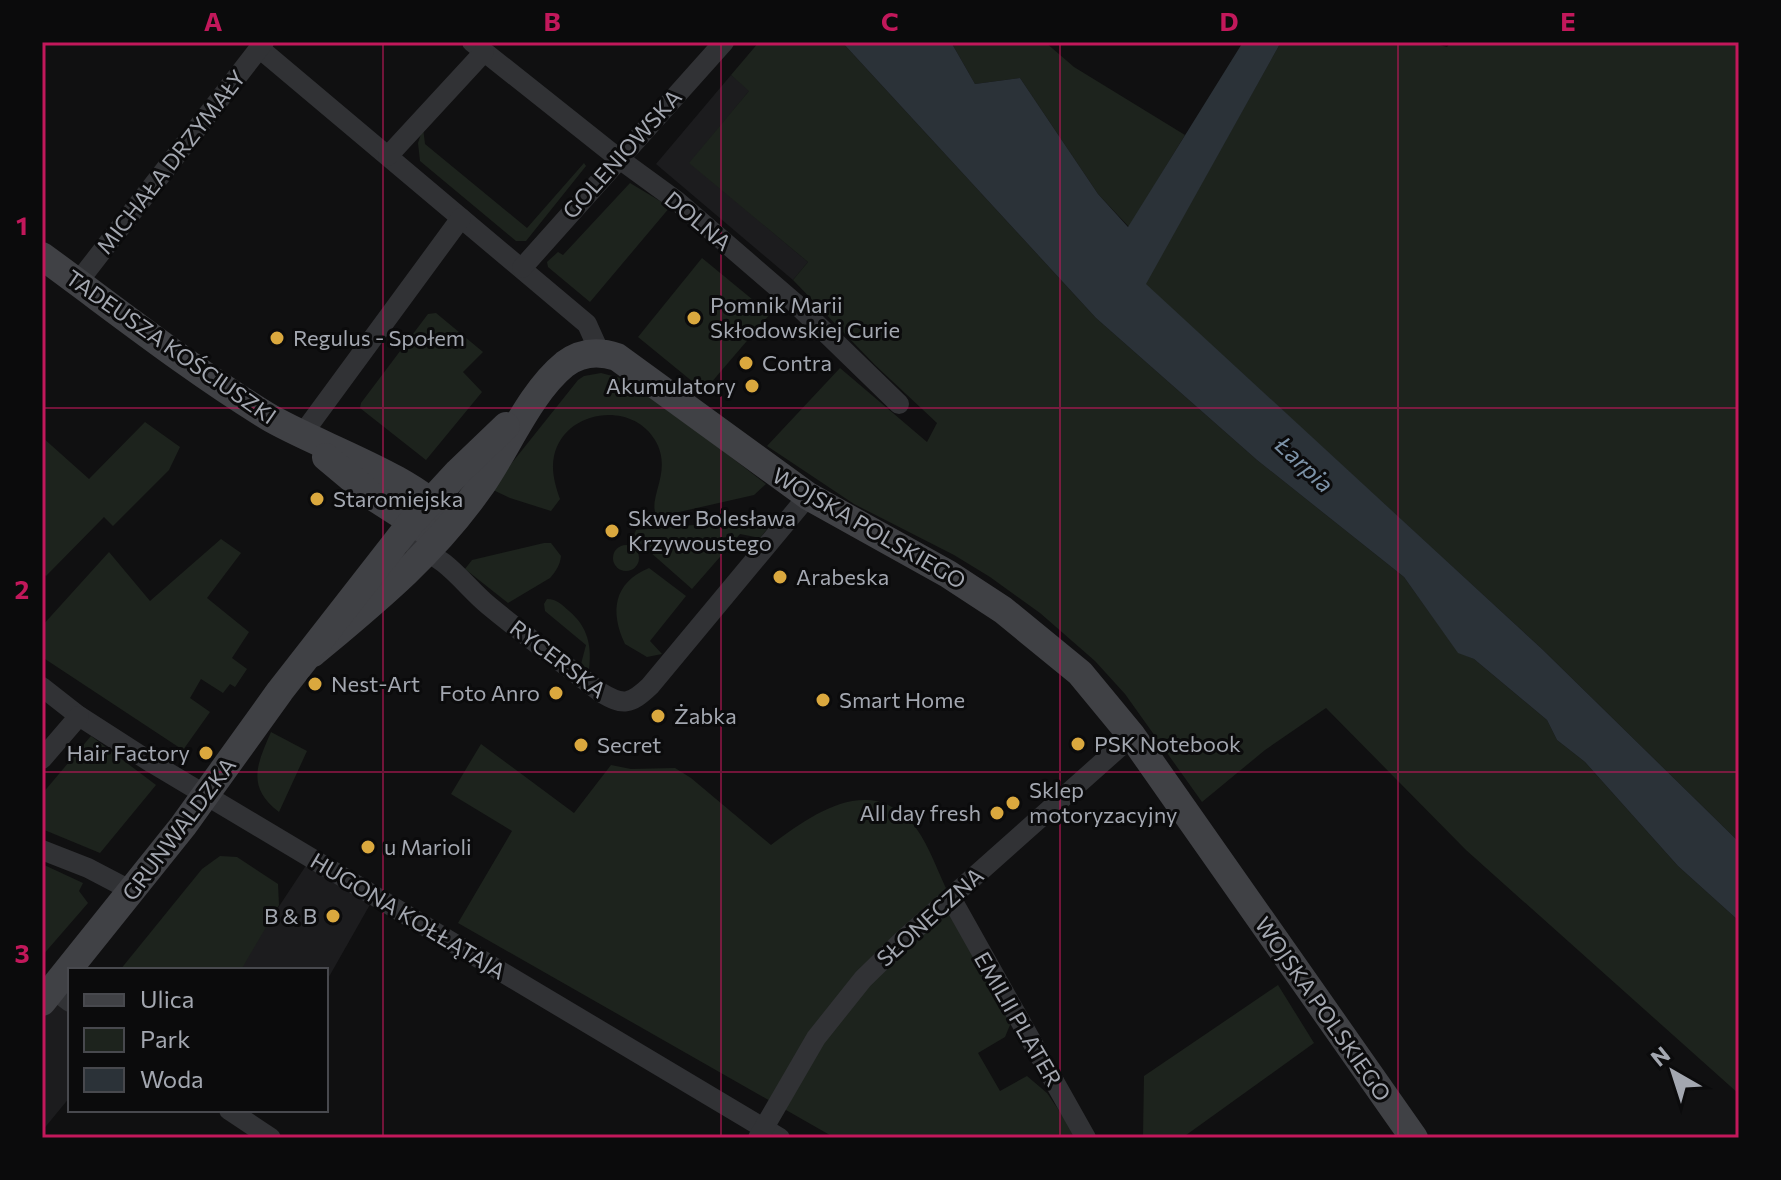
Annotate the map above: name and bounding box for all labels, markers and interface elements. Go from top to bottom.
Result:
text: A [204,5,223,36]
text: B [543,5,561,36]
text: C [881,5,899,36]
text: D [1219,5,1239,36]
text: E [1560,5,1576,36]
street label: MICHAŁA DRZYMAŁY [90,64,251,259]
street label: GOLENIOWSKA [556,83,687,224]
street label: DOLNA [660,185,737,256]
text: 1 [16,209,28,240]
street label: TADEUSZA KOŚCIUSZKI [61,264,282,429]
place label: Pomnik Marii Skłodowskiej Curie [710,291,900,343]
marker: Pomnik Marii Skłodowskiej Curie [685,309,703,327]
place label: Regulus - Społem [293,324,465,351]
marker: Regulus - Społem [268,329,286,347]
place label: Contra [762,349,832,376]
marker: Contra [737,354,755,372]
place label: Akumulatory [606,372,736,399]
marker: Akumulatory [743,377,761,395]
water label: Łarpia [1270,430,1340,498]
street label: WOJSKA POLSKIEGO [768,461,971,594]
place label: Staromiejska [333,485,463,512]
marker: Staromiejska [308,490,326,508]
place label: Skwer Bolesława Krzywoustego [628,504,796,556]
marker: Skwer Bolesława Krzywoustego [603,522,621,540]
place label: Arabeska [796,563,889,590]
marker: Arabeska [771,568,789,586]
text: 2 [15,573,29,604]
street label: RYCERSKA [505,614,612,703]
place label: Nest-Art [331,670,420,697]
marker: Nest-Art [306,675,324,693]
place label: Foto Anro [439,679,540,706]
marker: Foto Anro [547,684,565,702]
place label: Smart Home [839,686,965,713]
marker: Smart Home [814,691,832,709]
place label: Żabka [674,702,737,729]
marker: Żabka [649,707,667,725]
place label: PSK Notebook [1094,730,1241,757]
place label: Secret [597,731,661,758]
marker: PSK Notebook [1069,735,1087,753]
marker: Secret [572,736,590,754]
place label: Hair Factory [67,739,190,766]
marker: Hair Factory [197,744,215,762]
street label: GRUNWALDZKA [116,752,241,906]
place label: Sklep motoryzacyjny [1029,776,1177,828]
marker: Sklep motoryzacyjny [1004,794,1022,812]
place label: All day fresh [860,799,981,826]
marker: All day fresh [988,804,1006,822]
place label: u Marioli [384,833,472,860]
marker: u Marioli [359,838,377,856]
street label: HUGONA KOŁŁĄTAJA [306,847,511,985]
street label: SŁONECZNA [871,862,989,972]
place label: B & B [264,902,317,929]
marker: B & B [324,907,342,925]
street label: WOJSKA POLSKIEGO [1250,911,1397,1106]
text: 3 [14,937,30,968]
street label: EMILII PLATER [969,947,1068,1091]
legend [68,968,328,1112]
text: Ulica [140,984,194,1013]
text: Park [140,1024,190,1053]
north arrow [1633,1032,1713,1112]
text: N [1645,1040,1675,1072]
text: Woda [140,1064,204,1093]

